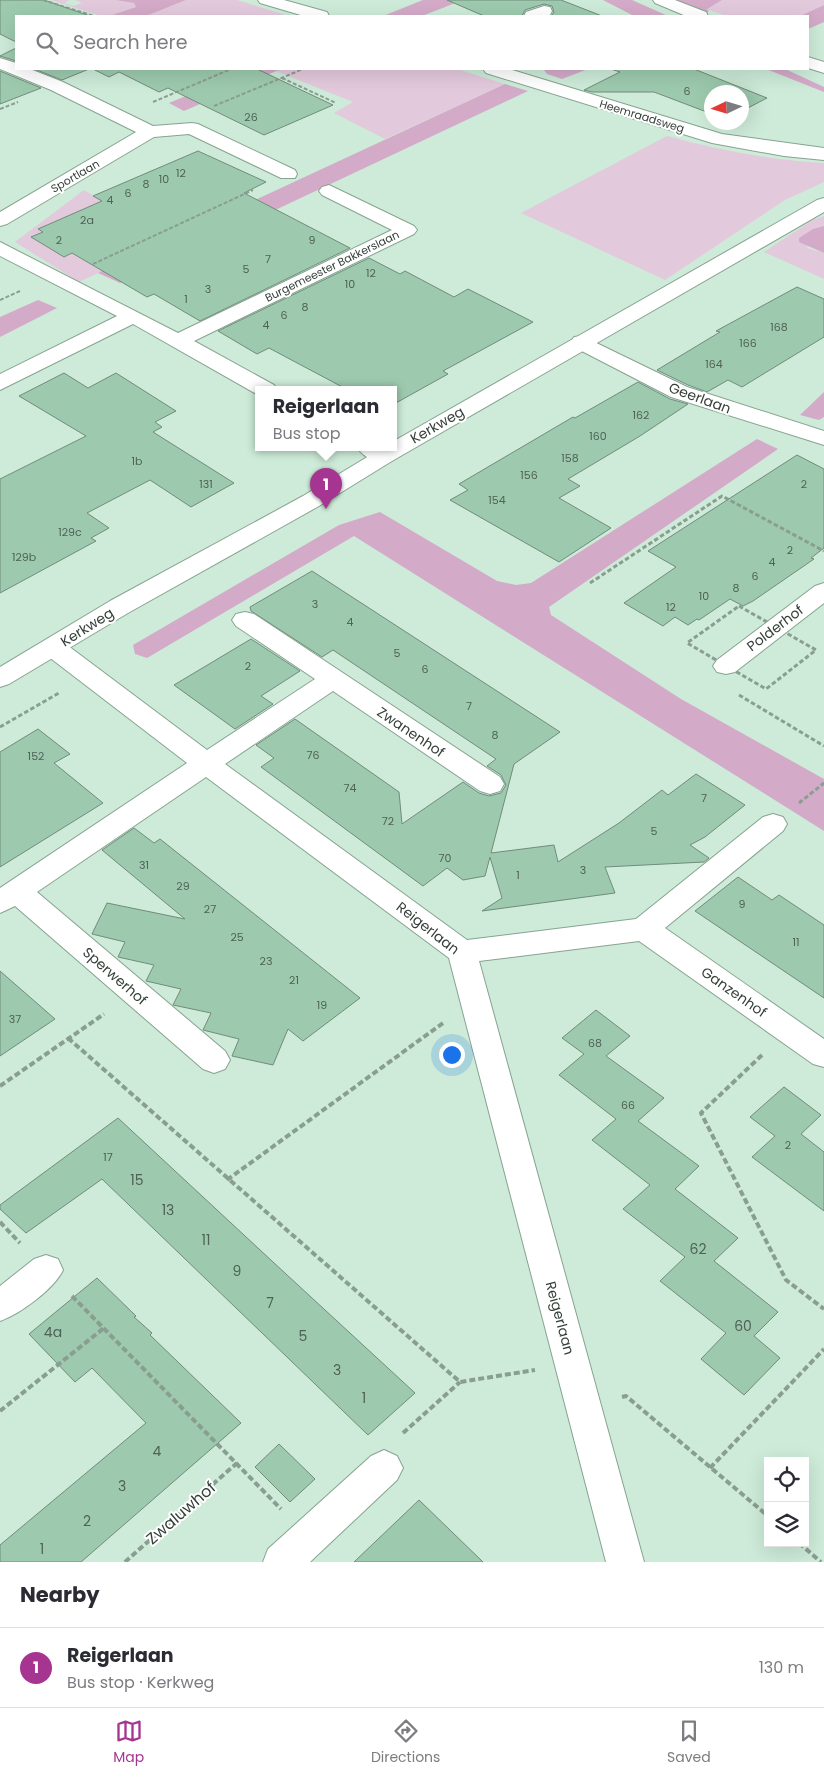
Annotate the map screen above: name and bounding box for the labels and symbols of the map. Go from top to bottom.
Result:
house number: 6 [684,83,691,99]
north arrow [704,85,749,130]
street label: Heemraadsweg [598,95,686,137]
house number: 26 [244,109,258,125]
street label: Sportlaan [48,156,102,196]
house number: 12 [176,165,186,181]
house number: 10 [159,171,169,187]
house number: 8 [143,176,150,192]
house number: 6 [125,185,132,201]
house number: 4 [107,192,114,208]
house number: 2a [80,212,94,228]
street label: Burgemeester Bakkerslaan [262,226,402,306]
house number: 2 [56,232,62,248]
house number: 9 [309,232,316,248]
house number: 7 [265,251,271,267]
house number: 5 [243,261,250,277]
house number: 12 [366,265,376,281]
house number: 10 [345,276,355,292]
house number: 3 [205,281,211,297]
house number: 1 [184,291,188,307]
house number: 8 [302,299,309,315]
house number: 6 [281,307,288,323]
house number: 4 [263,317,270,333]
house number: 168 [770,319,788,335]
house number: 166 [739,335,757,351]
house number: 164 [705,356,723,372]
street label: Geerlaan [666,378,734,418]
street label: Kerkweg [406,402,468,448]
house number: 162 [633,407,649,423]
house number: 160 [589,428,607,444]
house number: 158 [561,450,579,466]
house number: 1b [132,453,142,469]
house number: 156 [520,467,538,483]
pin: 1 [310,468,342,509]
house number: 131 [199,476,213,492]
house number: 2 [801,476,807,492]
house number: 154 [488,492,506,508]
house number: 129c [58,524,82,540]
house number: 2 [787,542,793,558]
house number: 129b [12,549,36,565]
house number: 4 [769,554,776,570]
house number: 6 [752,568,759,584]
house number: 8 [733,580,740,596]
house number: 10 [699,588,709,604]
house number: 3 [312,596,318,612]
house number: 12 [666,599,676,615]
street label: Polderhof [742,600,808,656]
street label: Kerkweg [57,603,117,651]
house number: 4 [347,614,354,630]
house number: 5 [394,645,401,661]
house number: 2 [245,658,251,674]
house number: 6 [422,661,429,677]
house number: 7 [466,698,472,714]
street label: Zwanenhof [373,702,449,762]
house number: 8 [492,727,499,743]
house number: 76 [307,747,320,763]
house number: 152 [28,748,44,764]
house number: 74 [344,780,357,796]
house number: 7 [701,790,707,806]
house number: 72 [382,813,394,829]
house number: 5 [651,823,658,839]
house number: 70 [439,850,452,866]
house number: 31 [139,857,149,873]
house number: 3 [580,862,586,878]
house number: 1 [516,867,520,883]
house number: 29 [176,878,190,894]
house number: 9 [739,896,746,912]
street label: Reigerlaan [392,897,464,959]
house number: 27 [204,901,216,917]
house number: 25 [230,929,244,945]
house number: 11 [792,934,800,950]
street label: Sperwerhof [78,942,152,1010]
house number: 23 [260,953,272,969]
street label: Ganzenhof [697,962,771,1022]
house number: 21 [289,972,299,988]
house number: 19 [317,997,327,1013]
house number: 37 [9,1011,21,1027]
house number: 68 [588,1035,602,1051]
your location [439,1042,465,1068]
house number: 66 [621,1097,635,1113]
house number: 2 [785,1137,791,1153]
house number: 17 [103,1149,113,1165]
house number: 15 [130,1170,144,1190]
house number: 13 [162,1200,174,1220]
house number: 11 [202,1230,210,1250]
house number: 62 [690,1239,706,1259]
house number: 9 [233,1261,241,1281]
street label: Reigerlaan [541,1279,579,1357]
house number: 7 [266,1293,274,1313]
house number: 60 [734,1316,752,1336]
house number: 4a [44,1322,62,1342]
house number: 5 [299,1326,307,1346]
house number: 3 [333,1360,341,1380]
house number: 1 [362,1388,366,1408]
house number: 4 [153,1441,162,1461]
house number: 3 [118,1476,126,1496]
street label: Zwaluwhof [141,1476,221,1550]
house number: 2 [83,1511,91,1531]
house number: 1 [40,1539,44,1559]

